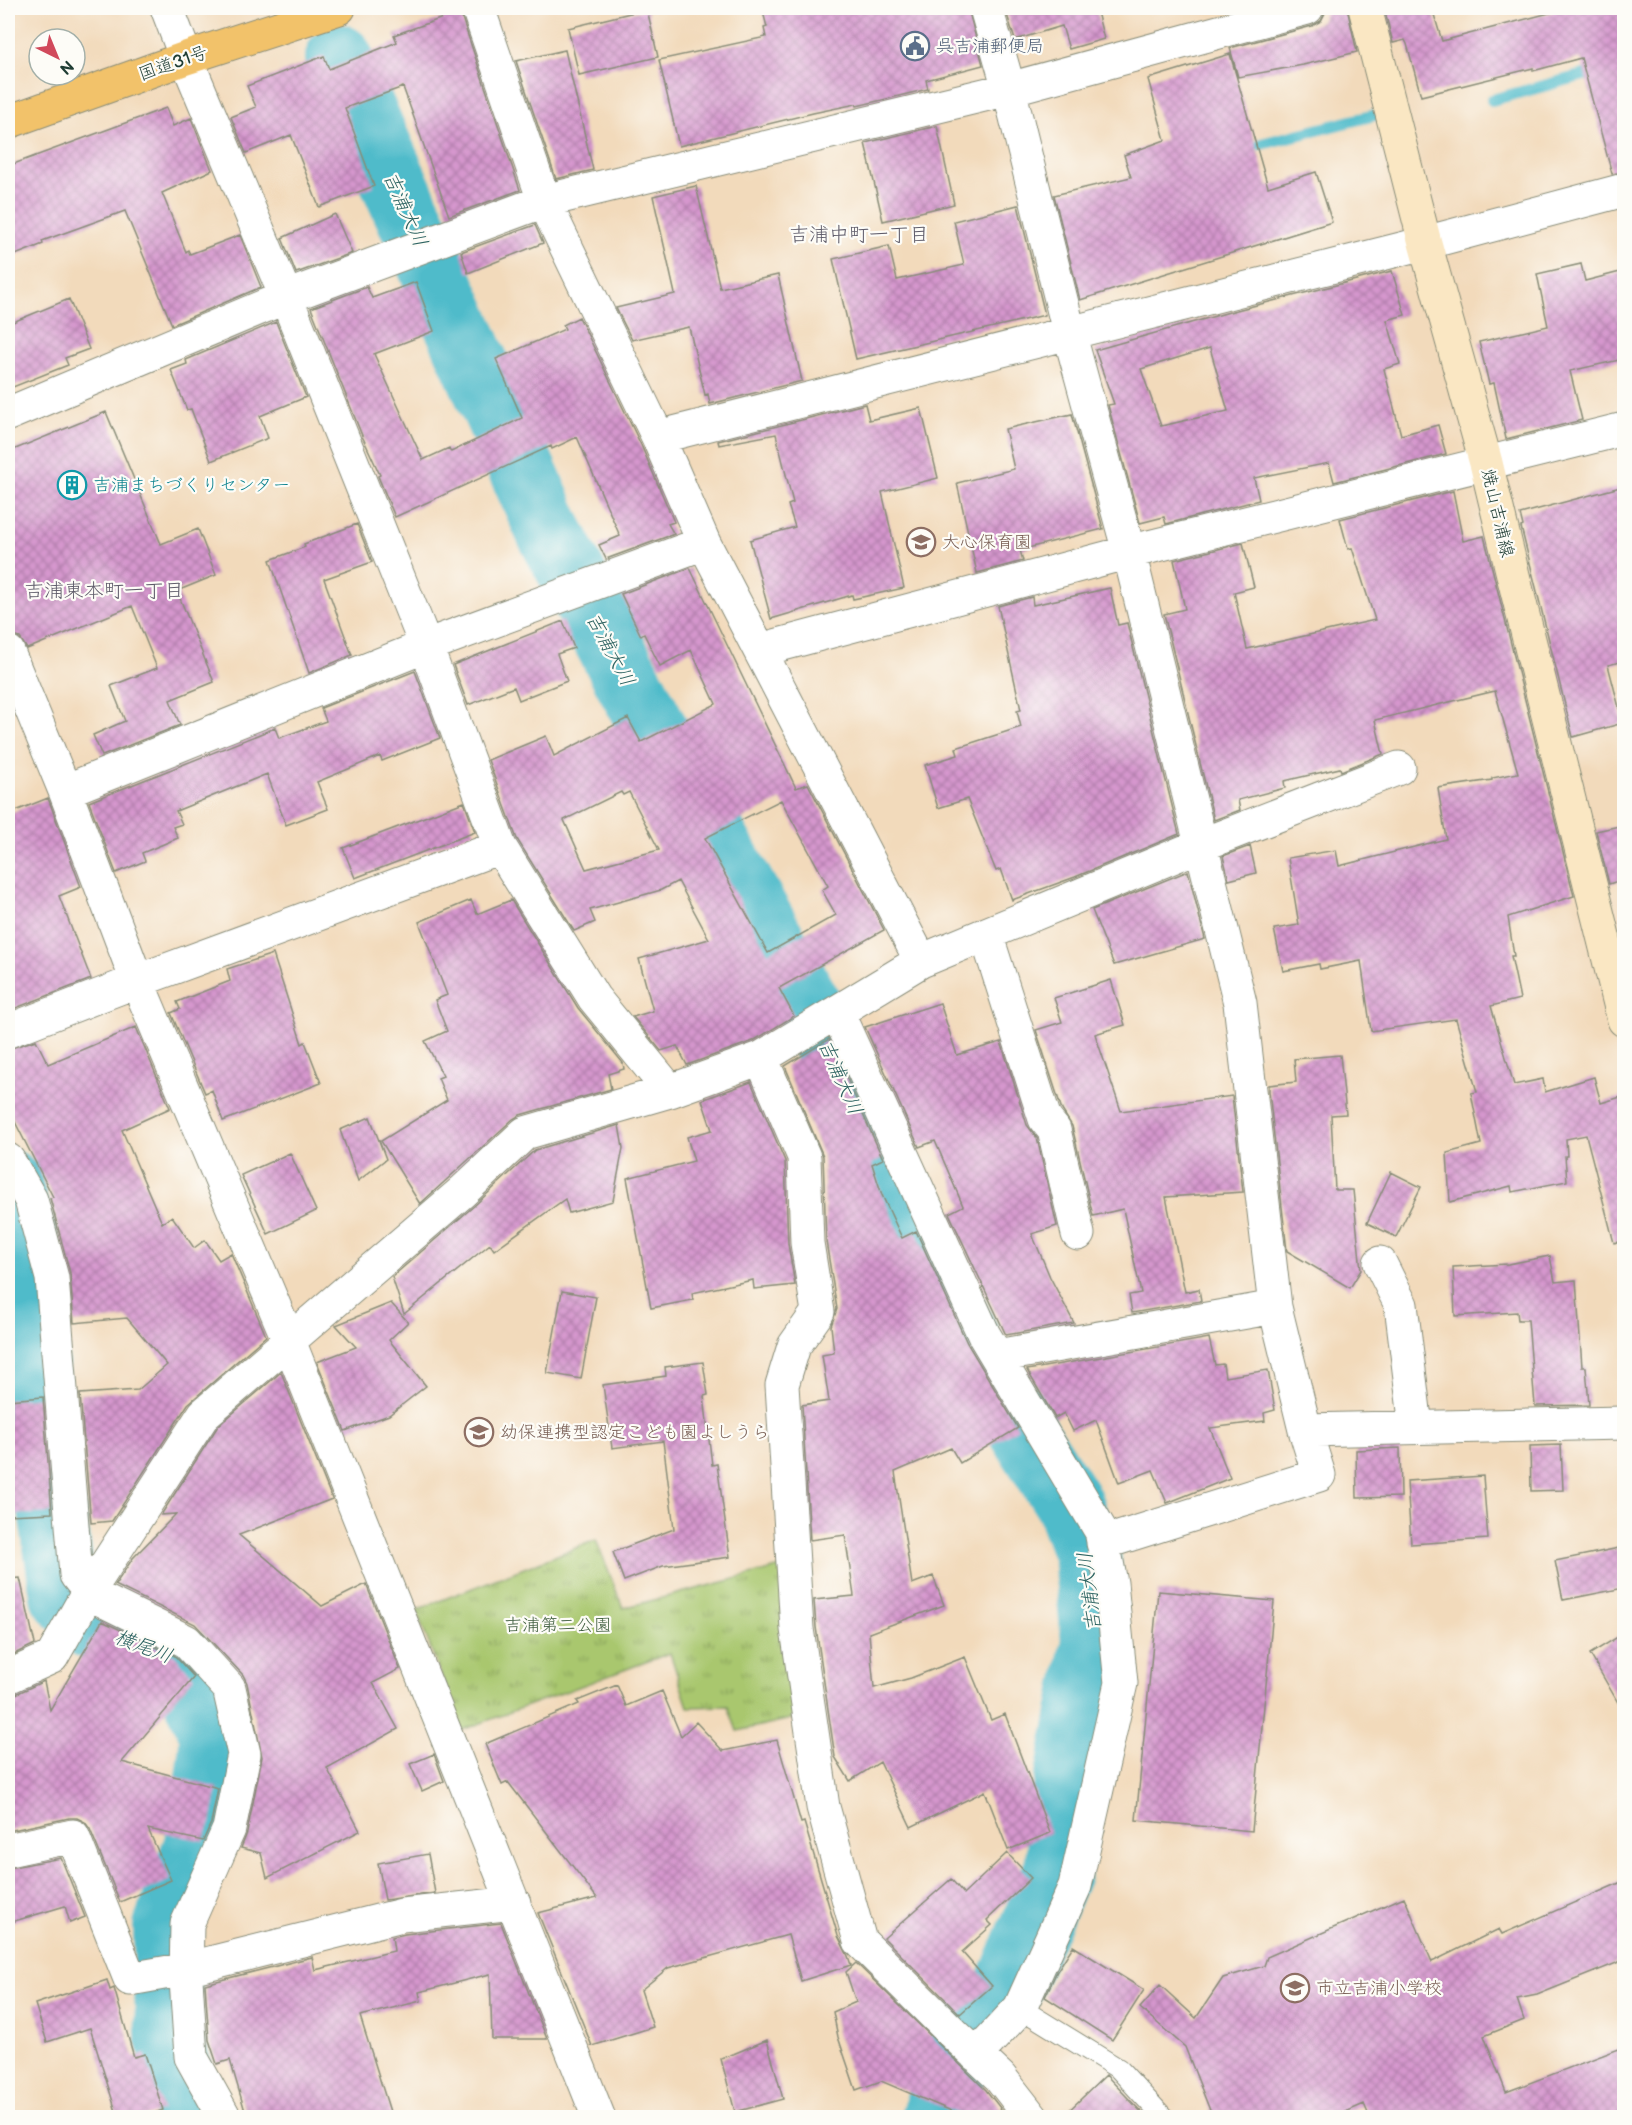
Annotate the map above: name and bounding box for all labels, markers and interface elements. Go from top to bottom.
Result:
north arrow [27,27,87,87]
public building icon: 呉吉浦郵便局 [899,30,931,62]
place label: 呉吉浦郵便局 [936,36,1044,57]
street label: 国道31号 [136,42,211,85]
text: N [55,56,77,78]
water label: 吉浦大川 [378,168,432,251]
district label: 吉浦中町一丁目 [789,223,929,247]
street label: 焼山吉浦線 [1477,467,1518,559]
building icon: 吉浦まちづくりセンター [56,469,88,501]
place label: 吉浦まちづくりセンター [93,475,290,496]
school or university icon: 大心保育園 [905,526,937,558]
place label: 大心保育園 [942,532,1032,553]
district label: 吉浦東本町一丁目 [24,579,184,603]
water label: 吉浦大川 [581,609,639,690]
water label: 吉浦大川 [813,1036,867,1119]
school or university icon: 幼保連携型認定こども園よしうら [463,1416,495,1448]
place label: 幼保連携型認定こども園よしうら [500,1422,770,1443]
water label: 吉浦大川 [1073,1551,1107,1633]
park label: 吉浦第二公園 [504,1615,612,1636]
water label: 横尾川 [111,1625,176,1669]
school or university icon: 市立吉浦小学校 [1279,1972,1311,2004]
place label: 市立吉浦小学校 [1316,1978,1442,1999]

